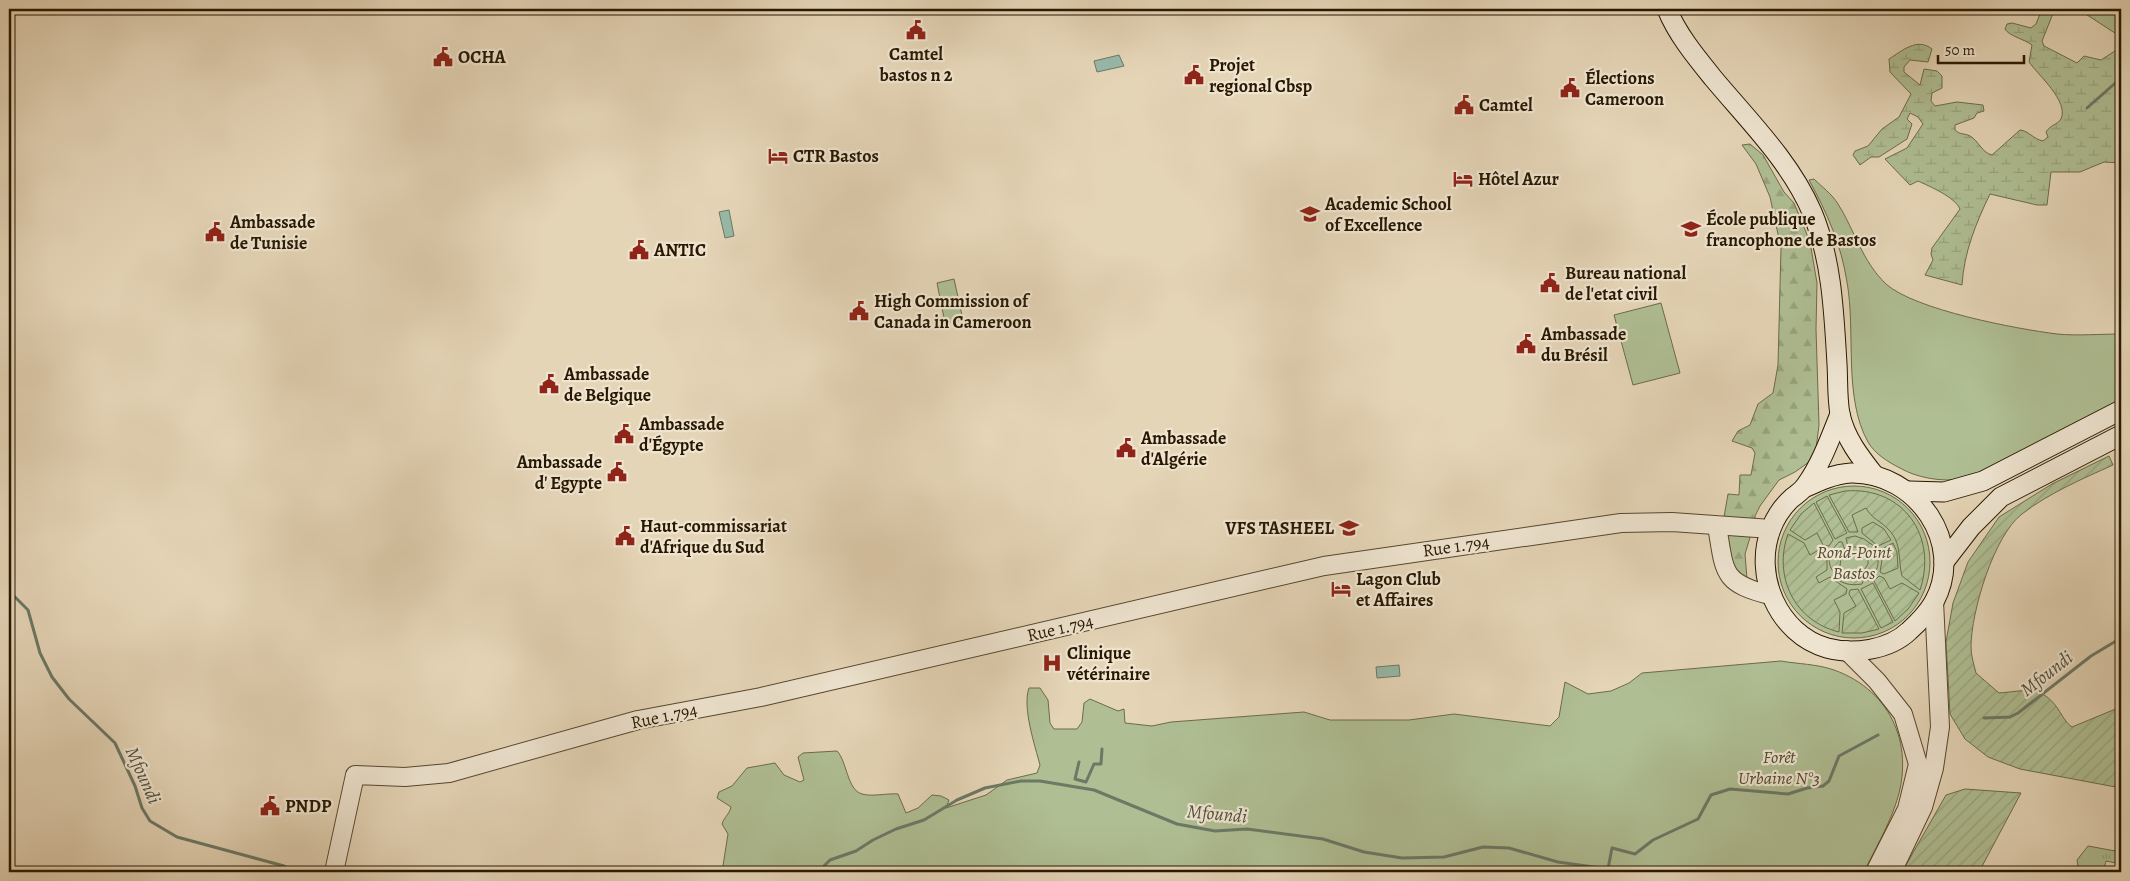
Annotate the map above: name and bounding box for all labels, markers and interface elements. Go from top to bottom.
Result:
public building icon: Camtel bastos n 2 [905,19,927,41]
scale bar [1938,32,2024,64]
text: 50 m [1945,40,1975,60]
place label: Camtel bastos n 2 [879,42,953,87]
place label: OCHA [458,45,506,69]
public building icon: OCHA [432,46,454,68]
place label: Projet regional Cbsp [1209,53,1313,98]
public building icon: Projet regional Cbsp [1183,64,1205,86]
place label: Élections Cameroon [1585,66,1664,111]
public building icon: Élections Cameroon [1559,77,1581,99]
place label: Camtel [1479,93,1533,117]
public building icon: Camtel [1453,94,1475,116]
place label: CTR Bastos [793,144,879,168]
hotel icon: CTR Bastos [767,145,789,167]
place label: Hôtel Azur [1478,167,1560,191]
hotel icon: Hôtel Azur [1452,168,1474,190]
place label: Academic School of Excellence [1324,192,1452,237]
school or university icon: Academic School of Excellence [1299,203,1321,225]
place label: École publique francophone de Bastos [1706,207,1876,252]
place label: Ambassade de Tunisie [229,210,315,255]
school or university icon: École publique francophone de Bastos [1680,218,1702,240]
public building icon: Ambassade de Tunisie [204,221,226,243]
place label: ANTIC [653,238,706,262]
public building icon: ANTIC [628,239,650,261]
place label: Bureau national de l'etat civil [1565,261,1686,306]
public building icon: Bureau national de l'etat civil [1539,272,1561,294]
place label: High Commission of Canada in Cameroon [874,289,1032,334]
public building icon: High Commission of Canada in Cameroon [848,300,870,322]
place label: Ambassade du Brésil [1540,322,1626,367]
public building icon: Ambassade du Brésil [1515,333,1537,355]
place label: Ambassade de Belgique [563,362,651,407]
public building icon: Ambassade de Belgique [538,373,560,395]
place label: Ambassade d'Égypte [638,412,724,457]
public building icon: Ambassade d'Égypte [613,423,635,445]
place label: Ambassade d'Algérie [1140,426,1226,471]
public building icon: Ambassade d'Algérie [1115,437,1137,459]
place label: Ambassade d' Egypte [516,450,602,495]
public building icon: Ambassade d' Egypte [606,461,628,483]
place label: Haut-commissariat d'Afrique du Sud [640,514,787,559]
place label: VFS TASHEEL [1224,516,1334,540]
school or university icon: VFS TASHEEL [1338,517,1360,539]
public building icon: Haut-commissariat d'Afrique du Sud [614,525,636,547]
street label: Rue 1.794 [1421,529,1491,563]
park label: Rond-Point Bastos [1817,540,1892,585]
place label: Lagon Club et Affaires [1356,567,1441,612]
hotel icon: Lagon Club et Affaires [1330,578,1352,600]
street label: Rue 1.794 [1024,609,1096,647]
place label: Clinique vétérinaire [1066,641,1150,686]
water label: Mfoundi [2015,645,2078,703]
hospital icon: Clinique vétérinaire [1041,652,1063,674]
street label: Rue 1.794 [629,697,699,735]
water label: Mfoundi [119,743,167,808]
park label: Forêt Urbaine N°3 [1738,745,1820,790]
place label: PNDP [285,794,332,818]
public building icon: PNDP [259,795,281,817]
water label: Mfoundi [1186,798,1248,830]

